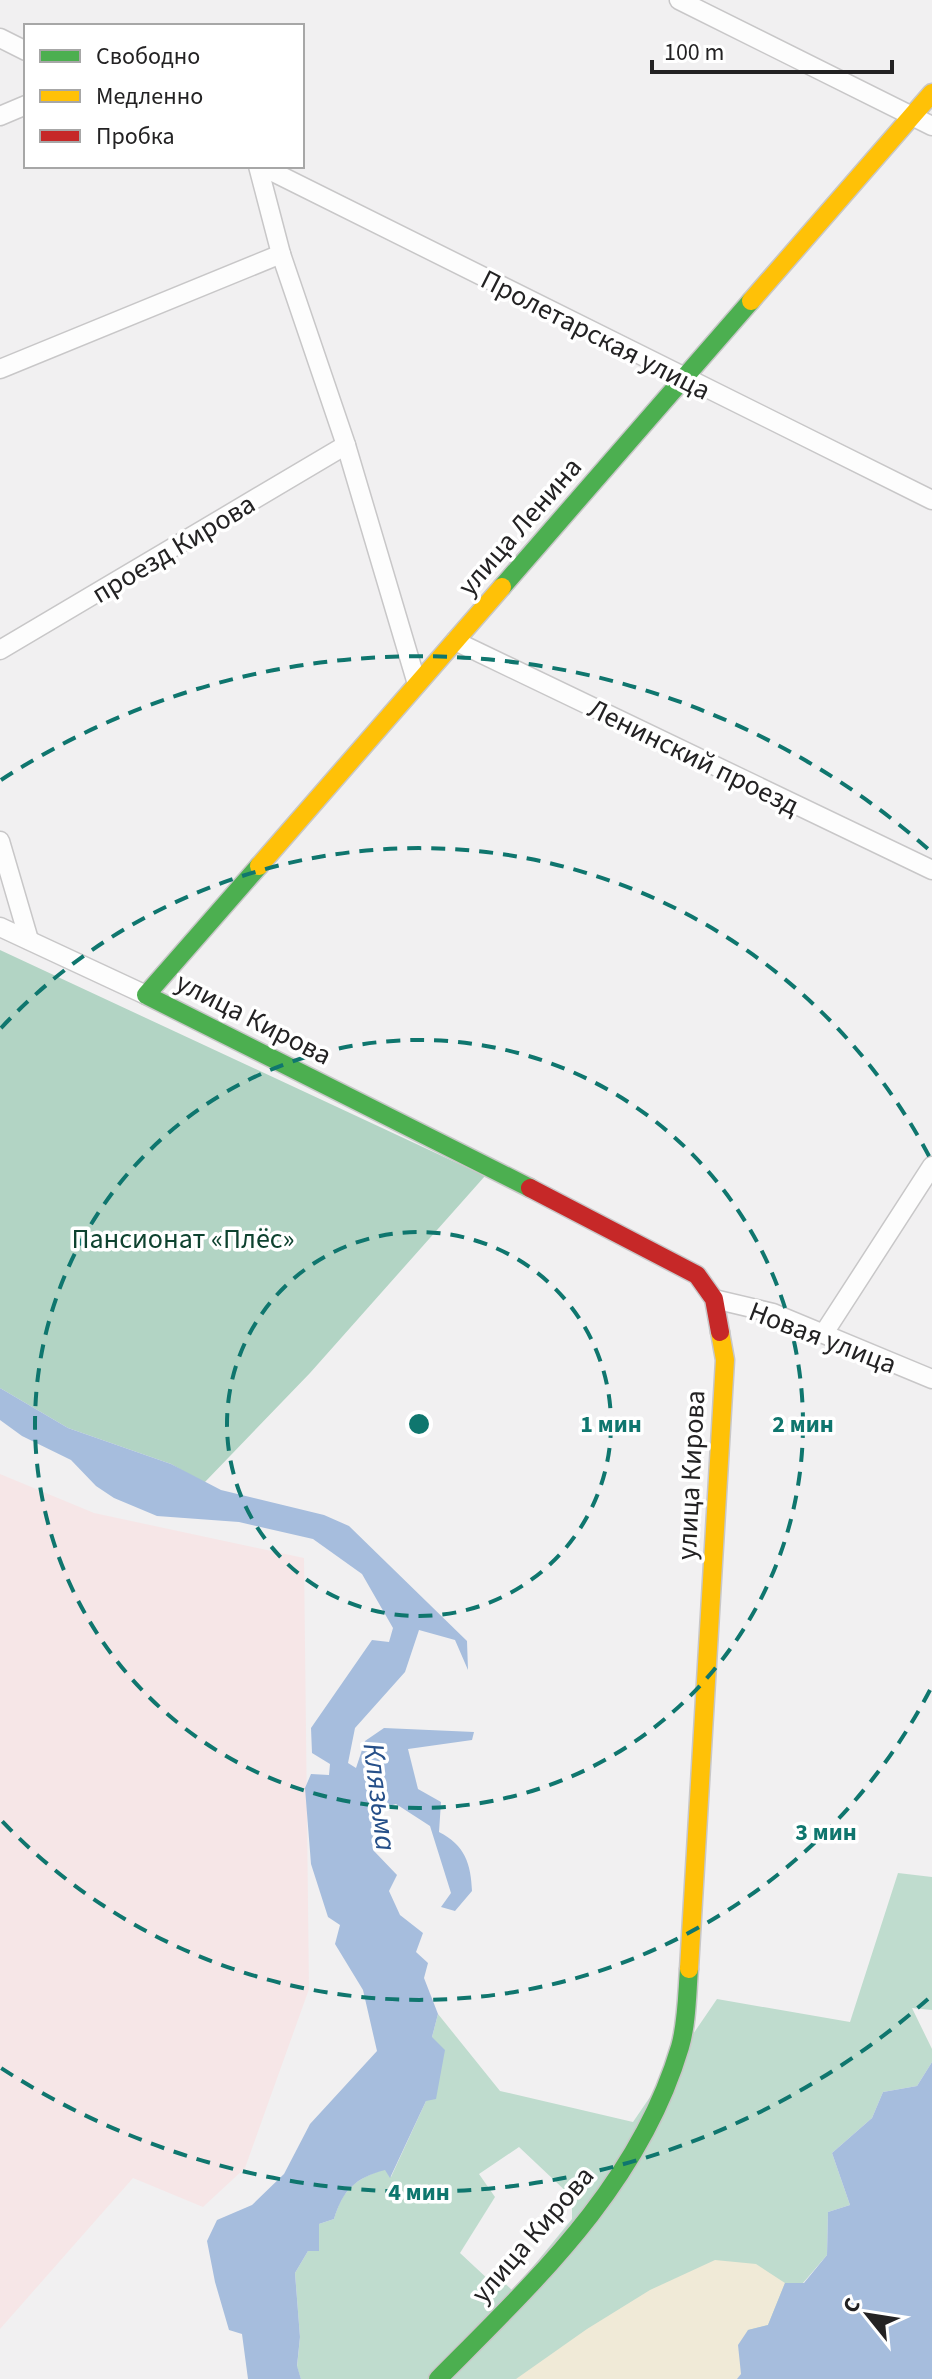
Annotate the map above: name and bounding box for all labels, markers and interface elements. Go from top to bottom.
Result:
legend [24,24,304,168]
scale bar [652,24,892,74]
text: 100 m [664,35,724,70]
text: Свободно [96,39,200,74]
text: Медленно [96,79,203,114]
text: Пробка [96,119,175,154]
street label: Пролетарская улица [474,260,717,410]
street label: улица Ленина [448,449,591,605]
street label: проезд Кирова [84,484,263,614]
street label: Ленинский проезд [581,688,806,825]
street label: улица Кирова [169,962,338,1075]
park label: Пансионат «Плёс» [71,1219,295,1259]
street label: Новая улица [743,1291,902,1384]
street label: улица Кирова [667,1389,715,1561]
text: 1 мин [580,1407,642,1442]
text: 2 мин [772,1407,834,1442]
centre of rings [405,1410,433,1438]
water label: Клязьма [352,1741,407,1854]
text: 3 мин [795,1815,857,1850]
street label: улица Кирова [462,2157,604,2312]
text: 4 мин [388,2175,450,2210]
north arrow [828,2275,908,2355]
text: С [834,2292,869,2319]

